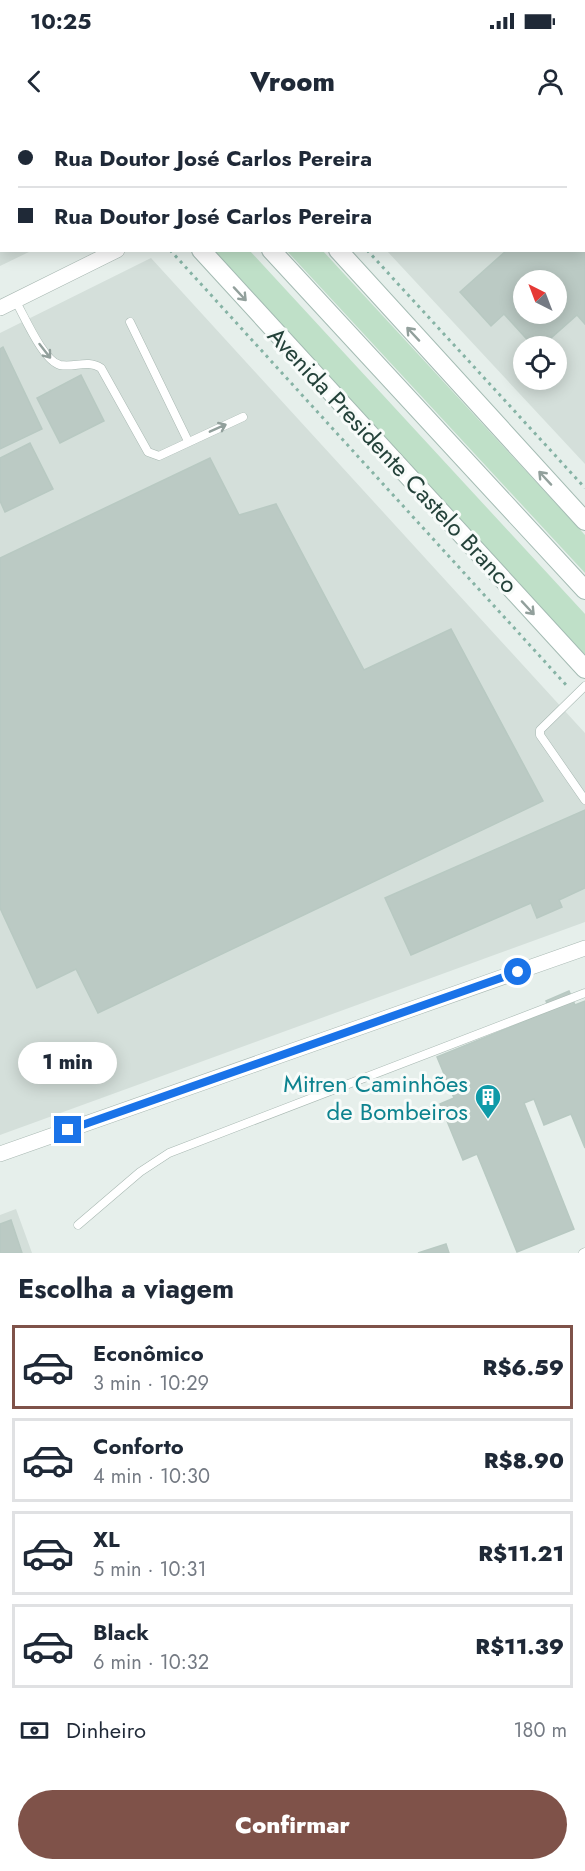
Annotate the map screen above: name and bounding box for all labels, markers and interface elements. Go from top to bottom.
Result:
text: 10:25 [30,5,91,37]
text: Vroom [250,62,335,101]
icon: back [18,65,51,98]
icon: person [534,65,567,98]
text: Rua Doutor José Carlos Pereira [54,142,372,174]
text: Rua Doutor José Carlos Pereira [54,200,372,232]
north arrow [513,270,567,324]
map controls [513,270,567,390]
one-way arrow [233,286,248,301]
street label: Avenida Presidente Castelo Branco [260,319,526,601]
one-way arrow [406,327,420,342]
button: locate [513,336,567,390]
one-way arrow [38,342,51,358]
one-way arrow [208,422,226,433]
one-way arrow [538,470,553,485]
one-way arrow [521,600,535,615]
route start [504,958,531,985]
callout: 1 min [19,1043,118,1085]
text: 1 min [42,1048,93,1077]
place label: Mitren Caminhões de Bombeiros [283,1066,468,1129]
building icon: Mitren Caminhões de Bombeiros [473,1082,503,1120]
route end [54,1116,81,1143]
text: Escolha a viagem [18,1269,234,1308]
text: Econômico [93,1337,204,1369]
icon: car [21,1340,75,1394]
text: R$6.59 [483,1351,564,1383]
text: 3 min · 10:29 [93,1369,209,1398]
text: Conforto [93,1430,184,1462]
icon: car [21,1433,75,1487]
text: R$8.90 [484,1444,564,1476]
text: 4 min · 10:30 [93,1462,210,1491]
text: XL [93,1523,120,1555]
icon: car [21,1526,75,1580]
text: R$11.21 [478,1537,564,1569]
text: 5 min · 10:31 [93,1555,207,1584]
text: Black [93,1616,149,1648]
icon: car [21,1619,75,1673]
text: R$11.39 [475,1630,564,1662]
text: 6 min · 10:32 [93,1648,209,1677]
icon: cash [18,1714,51,1747]
text: Dinheiro [66,1714,146,1746]
text: 180 m [513,1716,567,1745]
button: Confirmar [18,1790,567,1859]

